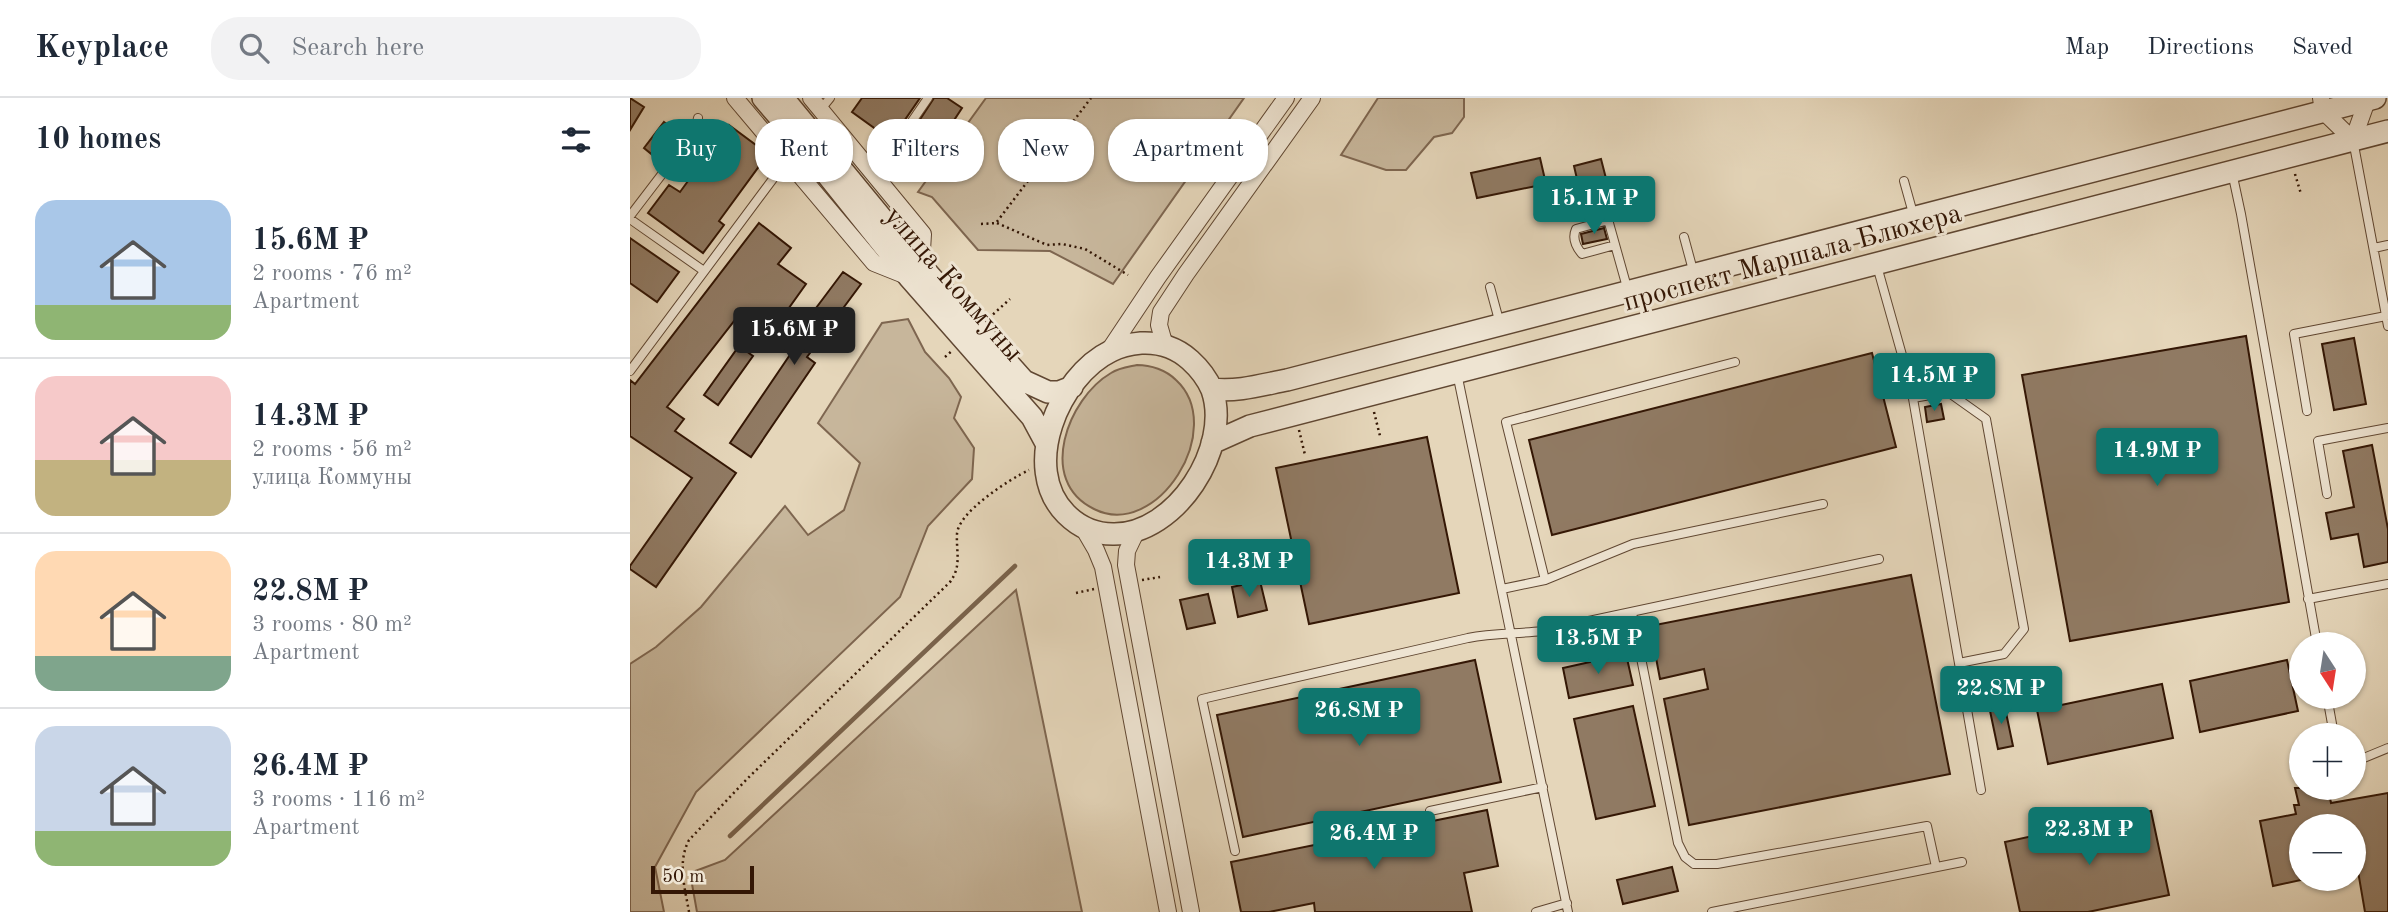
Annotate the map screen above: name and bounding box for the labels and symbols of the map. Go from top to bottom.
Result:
pin: 15.1M ₽ [1529,176,1659,236]
street label: проспект Маршала Блюхера [1621,200,1965,318]
street label: улица Коммуны [878,202,1027,368]
pin: 15.6M ₽ [729,308,859,367]
pin: 14.5M ₽ [1869,354,1999,413]
pin: 14.9M ₽ [2092,428,2222,488]
pin: 14.3M ₽ [1184,540,1314,599]
pin: 13.5M ₽ [1533,616,1663,676]
north arrow [2289,632,2366,709]
pin: 22.8M ₽ [1936,666,2066,726]
pin: 26.8M ₽ [1294,688,1424,748]
pin: 22.3M ₽ [2024,808,2154,867]
pin: 26.4M ₽ [1309,812,1439,871]
scale bar [651,863,754,895]

